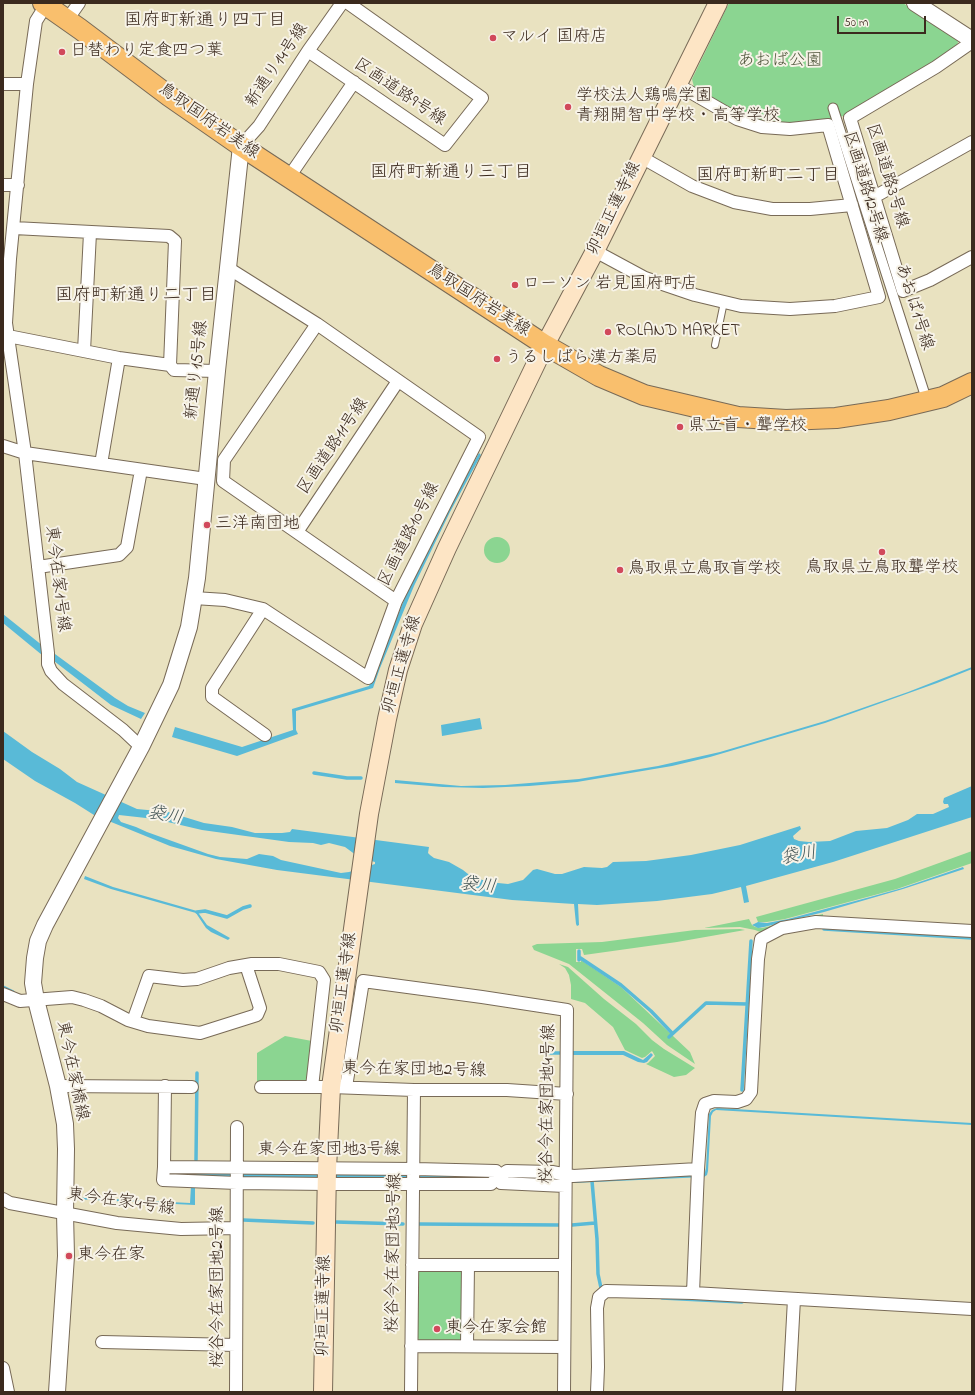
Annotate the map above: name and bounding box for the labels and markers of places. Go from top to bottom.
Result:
place label: マルイ 国府店 [501,28,607,48]
marker: マルイ 国府店 [488,33,498,43]
place label: 日替わり定食四つ葉 [70,42,223,62]
marker: 日替わり定食四つ葉 [57,47,67,57]
place label: 学校法人鶏鳴学園 青翔開智中学校・高等学校 [576,87,780,127]
marker: 学校法人鶏鳴学園 青翔開智中学校・高等学校 [563,102,573,112]
place label: ローソン 岩見国府町店 [523,275,697,295]
marker: ローソン 岩見国府町店 [510,280,520,290]
place label: ROLAND MARKET [616,322,740,342]
marker: ROLAND MARKET [603,327,613,337]
place label: うるしばら漢方薬局 [505,349,658,369]
marker: うるしばら漢方薬局 [492,354,502,364]
place label: 県立盲・聾学校 [688,417,807,437]
marker: 県立盲・聾学校 [675,422,685,432]
place label: 三洋南団地 [215,515,300,535]
marker: 三洋南団地 [202,520,212,530]
marker: 鳥取県立鳥取聾学校 [877,547,887,557]
place label: 鳥取県立鳥取聾学校 [806,559,958,579]
place label: 鳥取県立鳥取盲学校 [628,560,781,580]
marker: 鳥取県立鳥取盲学校 [615,565,625,575]
place label: 東今在家 [77,1246,145,1266]
marker: 東今在家 [64,1251,74,1261]
place label: 東今在家会館 [445,1319,547,1339]
marker: 東今在家会館 [432,1324,442,1334]

